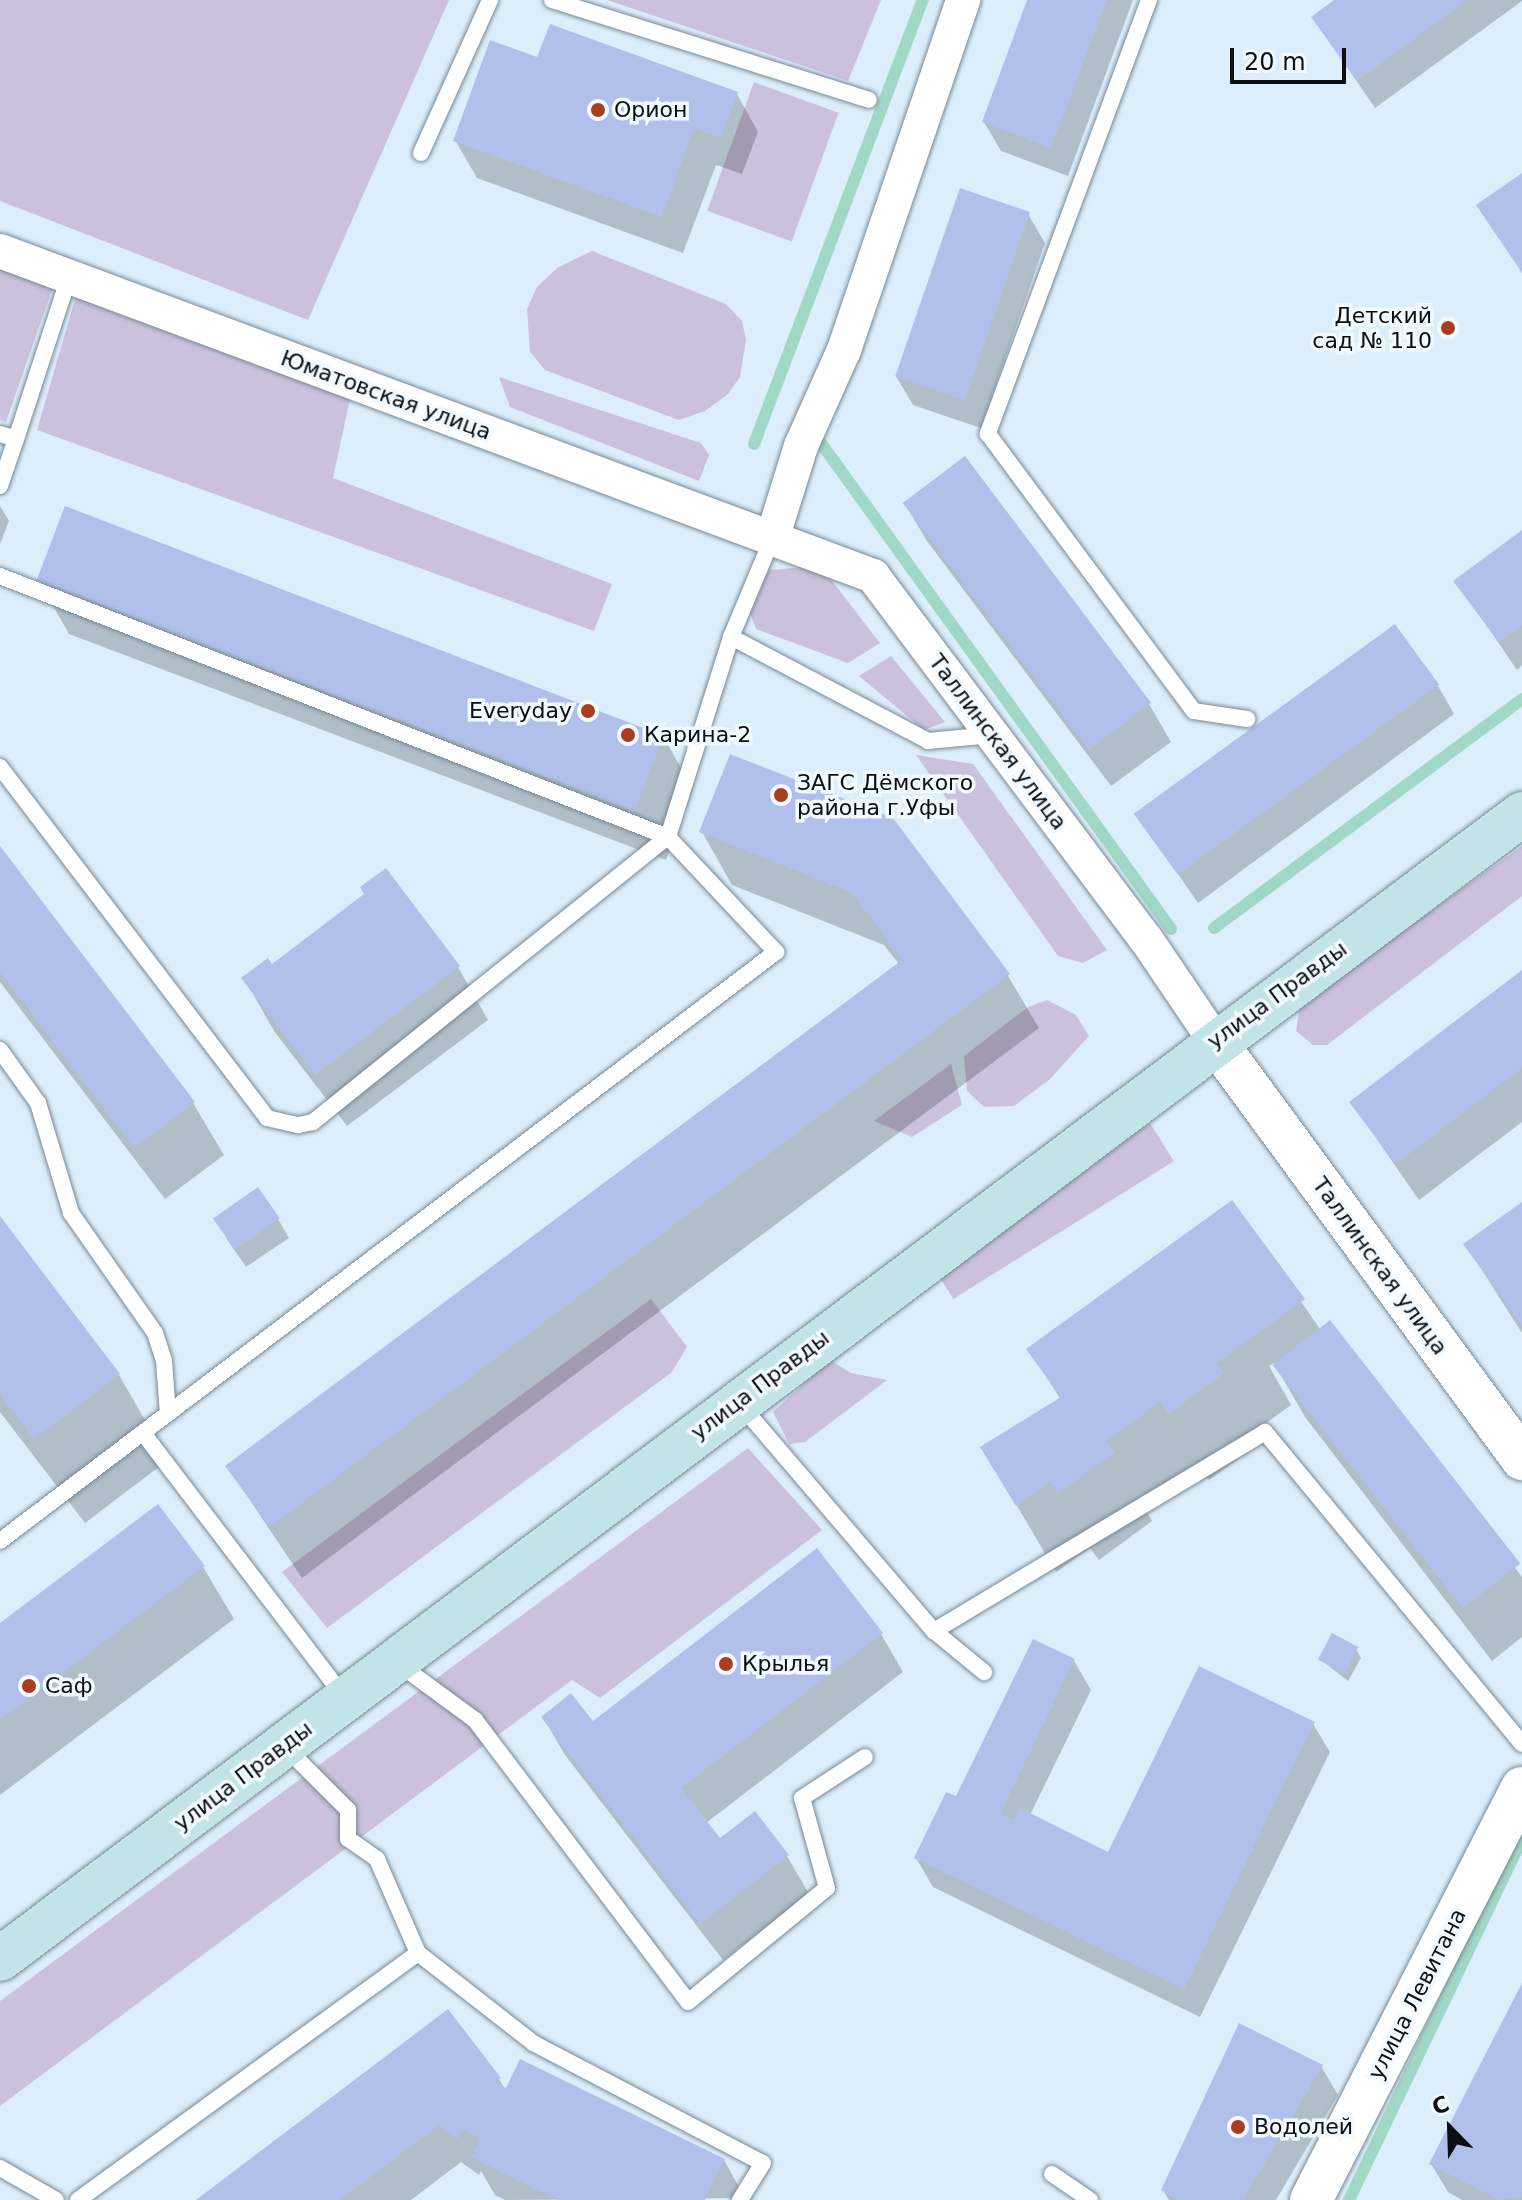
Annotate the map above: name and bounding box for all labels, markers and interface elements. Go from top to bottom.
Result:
scale bar [1234,32,1350,82]
text: 20 m [1244,48,1306,76]
place label: Орион [614,97,687,123]
marker: Орион [589,101,607,119]
place label: Детский сад № 110 [1312,302,1432,354]
marker: Детский сад № 110 [1439,319,1457,337]
street label: Юматовская улица [277,345,495,445]
street label: Таллинская улица [923,649,1073,835]
place label: Everyday [469,698,572,724]
marker: Everyday [579,702,597,720]
place label: Карина-2 [644,722,751,748]
marker: Карина-2 [619,726,637,744]
place label: ЗАГС Дёмского района г.Уфы [797,769,973,820]
marker: ЗАГС Дёмского района г.Уфы [772,786,790,804]
street label: улица Правды [1202,935,1352,1055]
street label: Таллинская улица [1307,1172,1453,1360]
street label: улица Правды [686,1324,834,1446]
place label: Крылья [742,1651,829,1677]
marker: Крылья [717,1655,735,1673]
place label: Саф [45,1673,93,1699]
marker: Саф [20,1677,38,1695]
street label: улица Правды [169,1715,317,1837]
street label: улица Левитана [1362,1904,1472,2084]
north arrow [1410,2088,1490,2168]
text: С [1428,2091,1453,2120]
place label: Водолей [1254,2114,1353,2140]
marker: Водолей [1229,2118,1247,2136]

